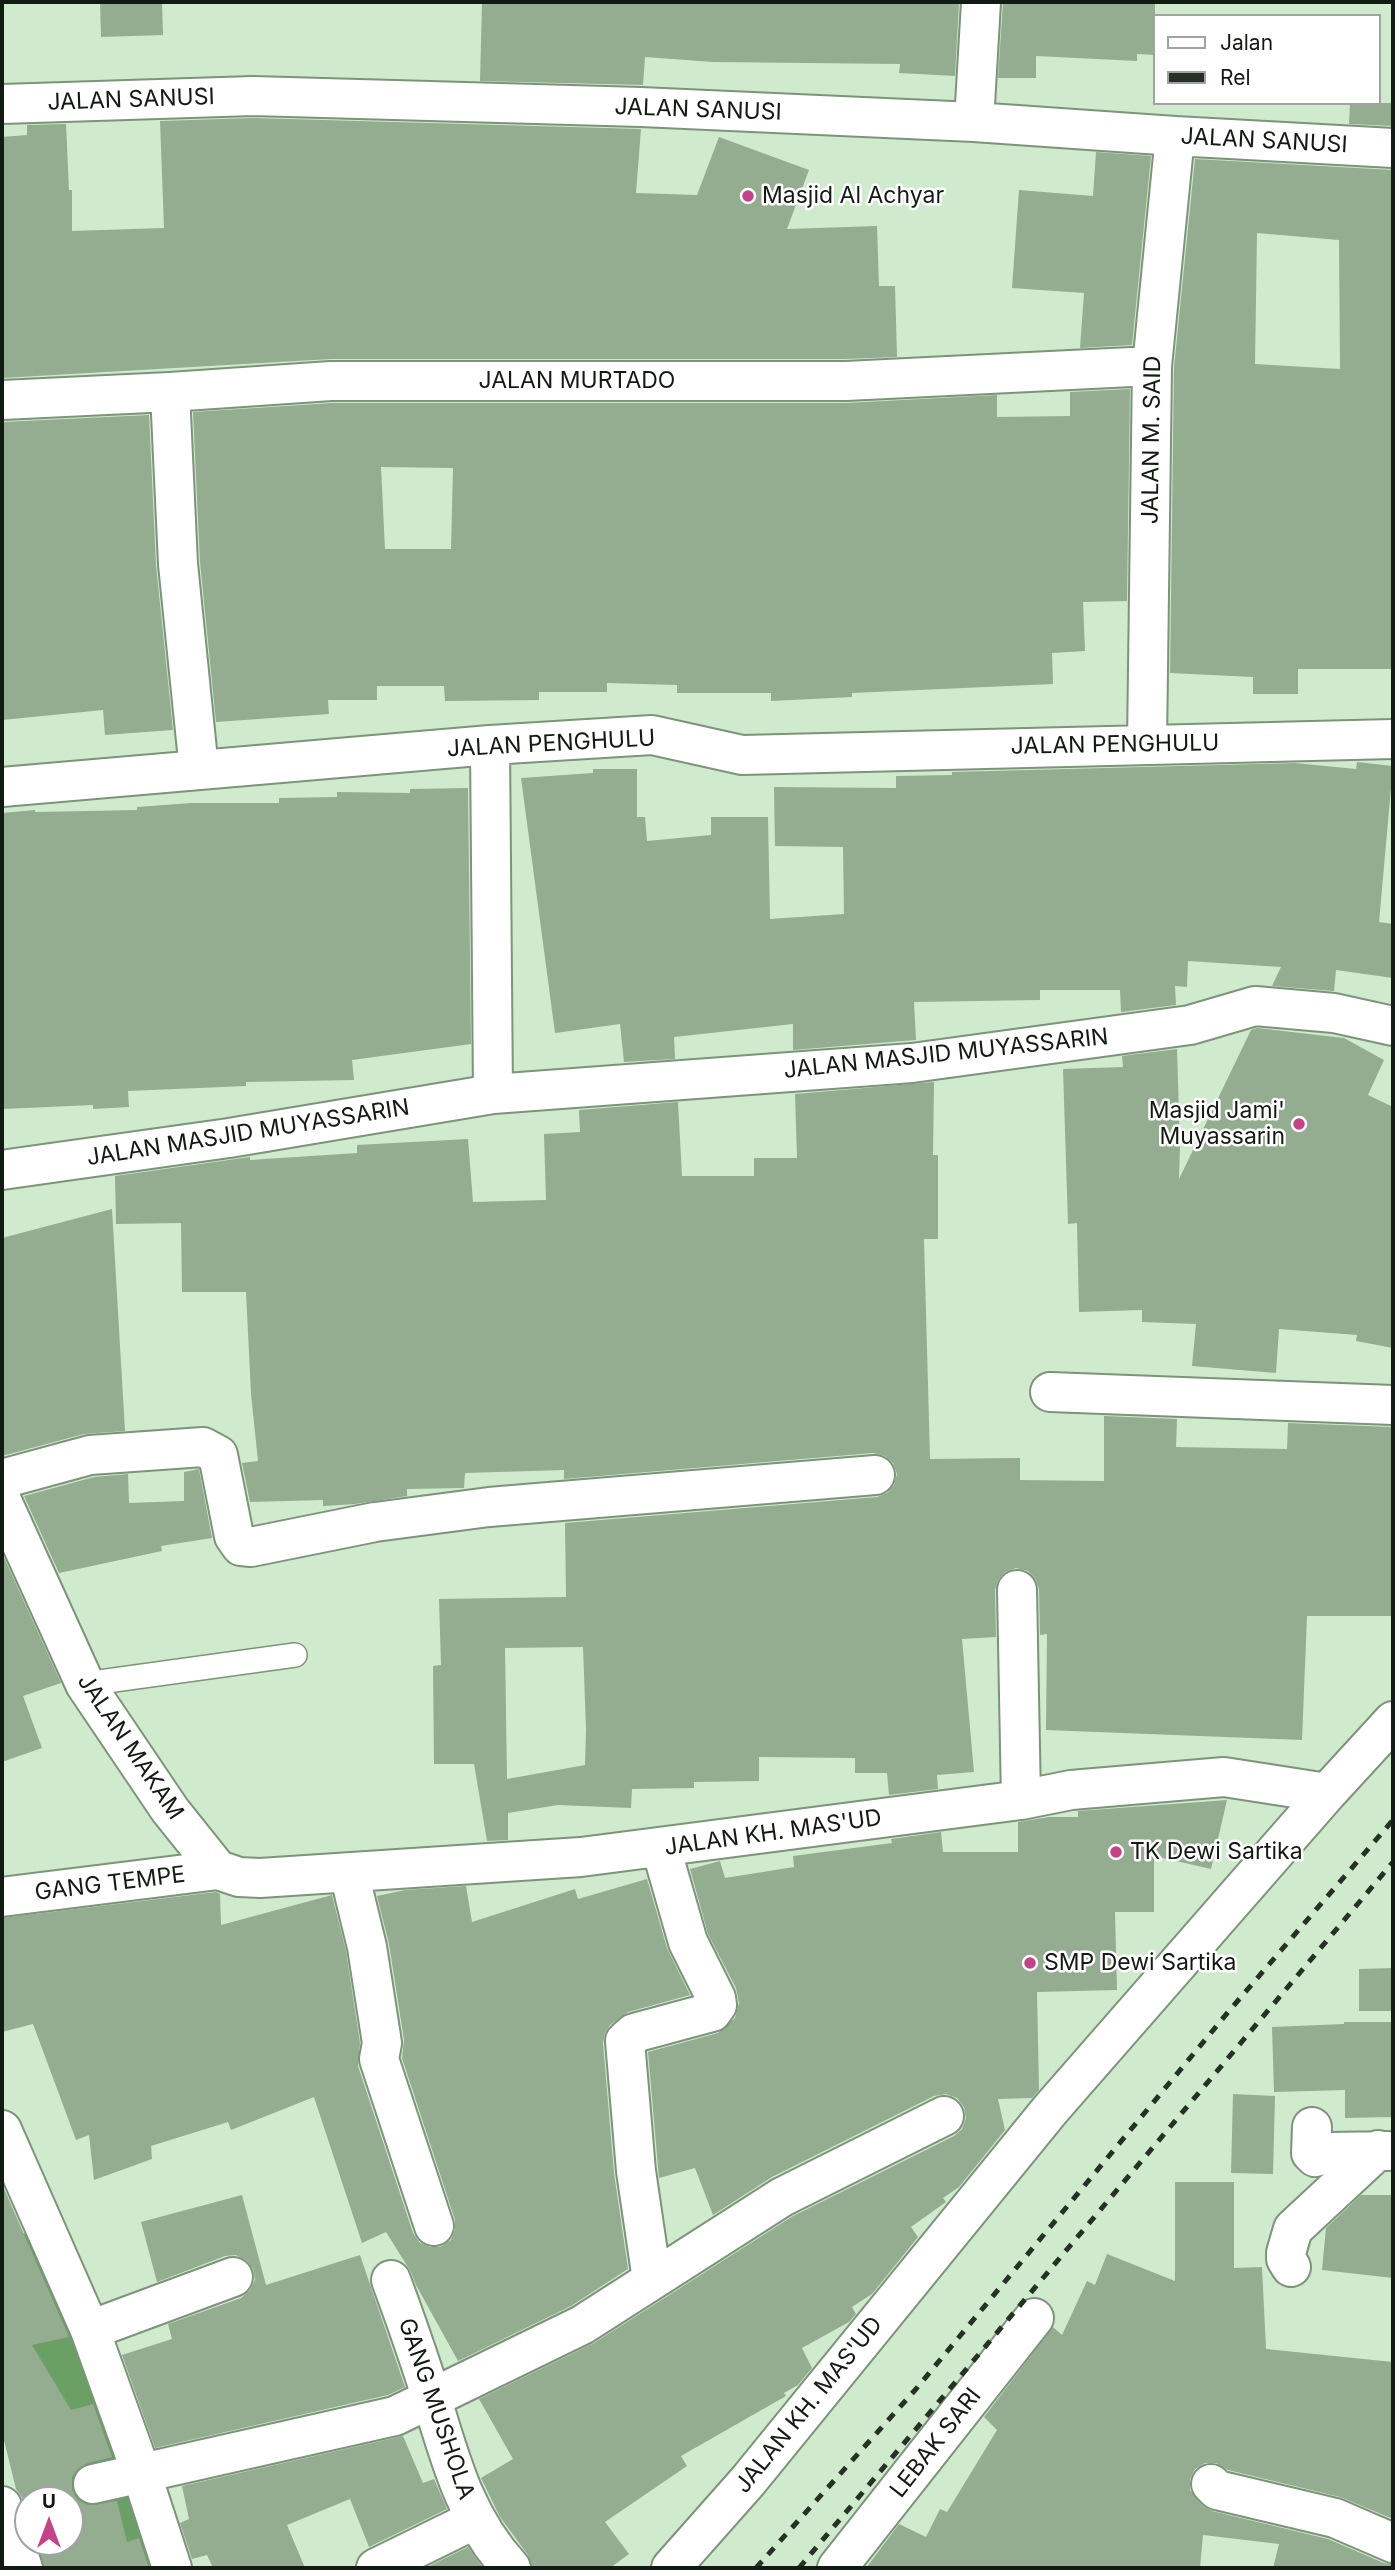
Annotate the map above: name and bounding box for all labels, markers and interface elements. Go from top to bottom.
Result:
legend [1154,14,1381,105]
text: Jalan [1220,30,1273,55]
text: Rel [1220,65,1251,90]
street label: JALAN SANUSI [47,83,215,117]
street label: JALAN SANUSI [614,93,782,127]
street label: JALAN SANUSI [1180,123,1348,159]
place label: Masjid Al Achyar [762,182,944,210]
marker: Masjid Al Achyar [740,188,756,204]
street label: JALAN M. SAID [1137,356,1167,524]
street label: JALAN MURTADO [479,367,675,395]
street label: JALAN PENGHULU [446,725,656,763]
street label: JALAN PENGHULU [1011,729,1219,761]
street label: JALAN MASJID MUYASSARIN [782,1023,1110,1085]
street label: JALAN MASJID MUYASSARIN [85,1094,411,1172]
place label: Masjid Jami' Muyassarin [1149,1097,1285,1151]
marker: Masjid Jami' Muyassarin [1291,1116,1307,1132]
street label: JALAN MAKAM [71,1669,189,1825]
street label: JALAN KH. MAS'UD [663,1804,883,1862]
place label: TK Dewi Sartika [1130,1838,1303,1866]
marker: TK Dewi Sartika [1108,1844,1124,1860]
street label: GANG TEMPE [33,1861,187,1907]
place label: SMP Dewi Sartika [1044,1949,1236,1977]
marker: SMP Dewi Sartika [1022,1955,1038,1971]
street label: JALAN KH. MAS'UD [729,2311,889,2499]
street label: GANG MUSHOLA [392,2315,480,2503]
street label: LEBAK SARI [885,2383,987,2503]
north arrow [14,2486,84,2556]
text: U [42,2490,56,2513]

